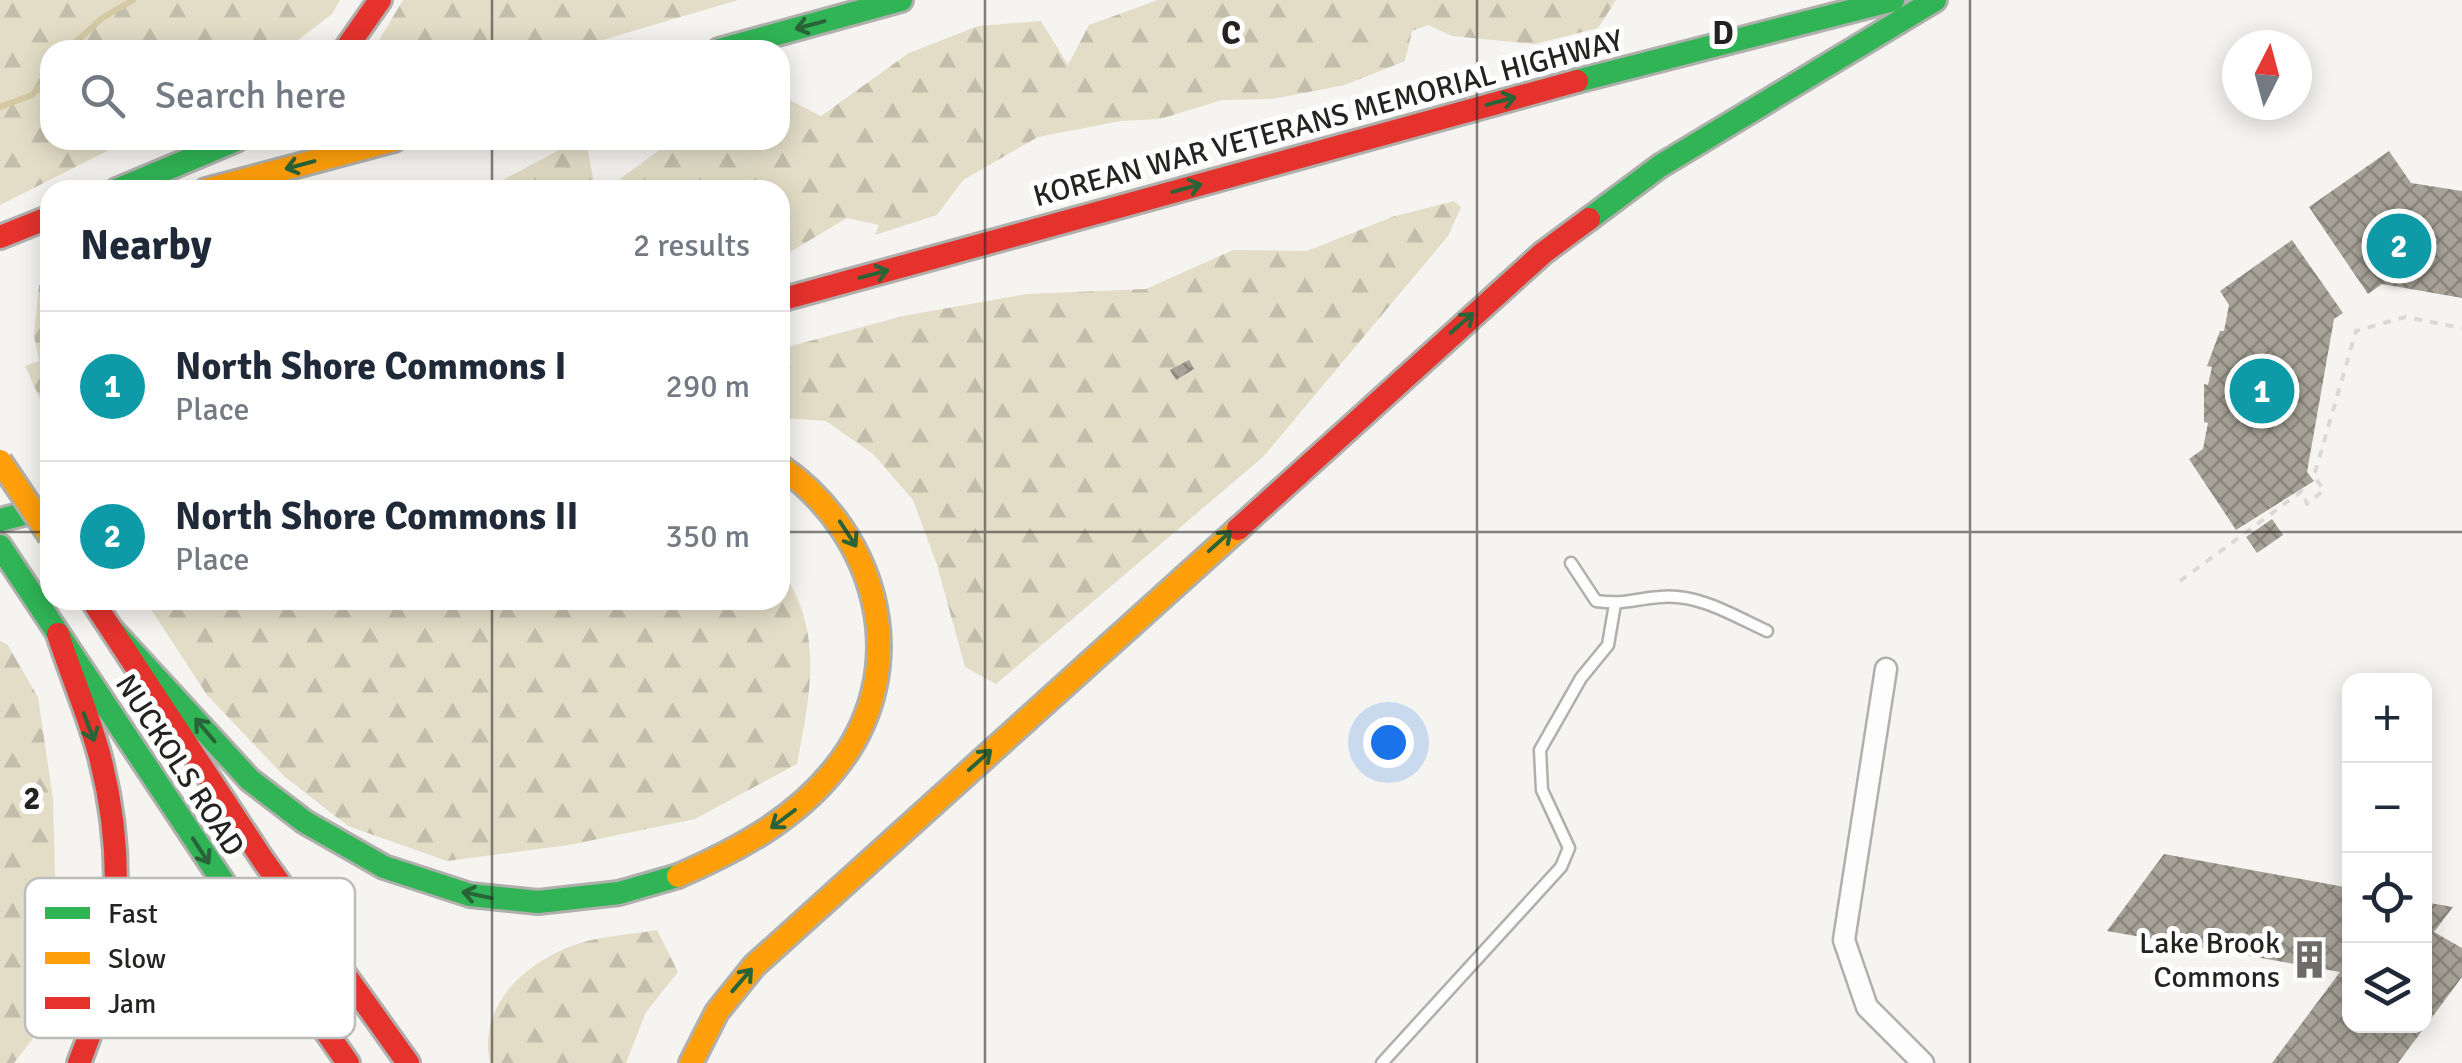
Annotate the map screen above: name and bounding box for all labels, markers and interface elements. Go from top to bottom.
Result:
text: C [1221,14,1241,53]
text: D [1712,14,1734,53]
one-way arrow [795,17,826,35]
street label: KOREAN WAR VETERANS MEMORIAL HIGHWAY [1029,22,1627,215]
north arrow [2222,30,2312,120]
search box [40,40,790,150]
icon: search [75,68,130,123]
text: Search here [155,72,347,119]
one-way arrow [1484,91,1516,110]
one-way arrow [285,157,316,176]
one-way arrow [1171,178,1202,196]
pin: 2 [2366,208,2432,284]
text: Nearby [80,220,212,271]
text: 2 results [633,226,750,265]
one-way arrow [858,264,889,283]
one-way arrow [1448,313,1474,335]
text: North Shore Commons I [175,343,566,390]
pin: 1 [2230,354,2294,428]
text: 1 [104,367,121,406]
text: 290 m [666,367,750,406]
text: Place [175,390,250,429]
text: North Shore Commons II [175,493,578,540]
text: 2 [104,517,121,556]
text: 350 m [666,517,750,556]
one-way arrow [838,519,859,548]
one-way arrow [1207,530,1232,553]
text: Place [175,540,250,579]
street label: NUCKOLS ROAD [107,668,252,863]
map controls [2342,673,2432,1033]
button: + [2342,673,2432,763]
one-way arrow [81,710,99,741]
your location [1363,717,1414,768]
one-way arrow [194,718,216,744]
one-way arrow [967,748,992,771]
button: − [2342,763,2432,853]
text: 2 [23,779,41,818]
one-way arrow [770,808,797,829]
one-way arrow [190,836,211,865]
button: locate [2342,853,2432,943]
legend [25,878,355,1038]
one-way arrow [462,885,494,904]
text: Fast [108,897,158,931]
place label: Lake Brook Commons [2139,925,2280,996]
building icon: Lake Brook Commons [2289,939,2331,981]
text: Slow [108,942,166,976]
button: layers [2342,943,2432,1033]
one-way arrow [730,968,752,994]
text: Jam [108,987,156,1021]

